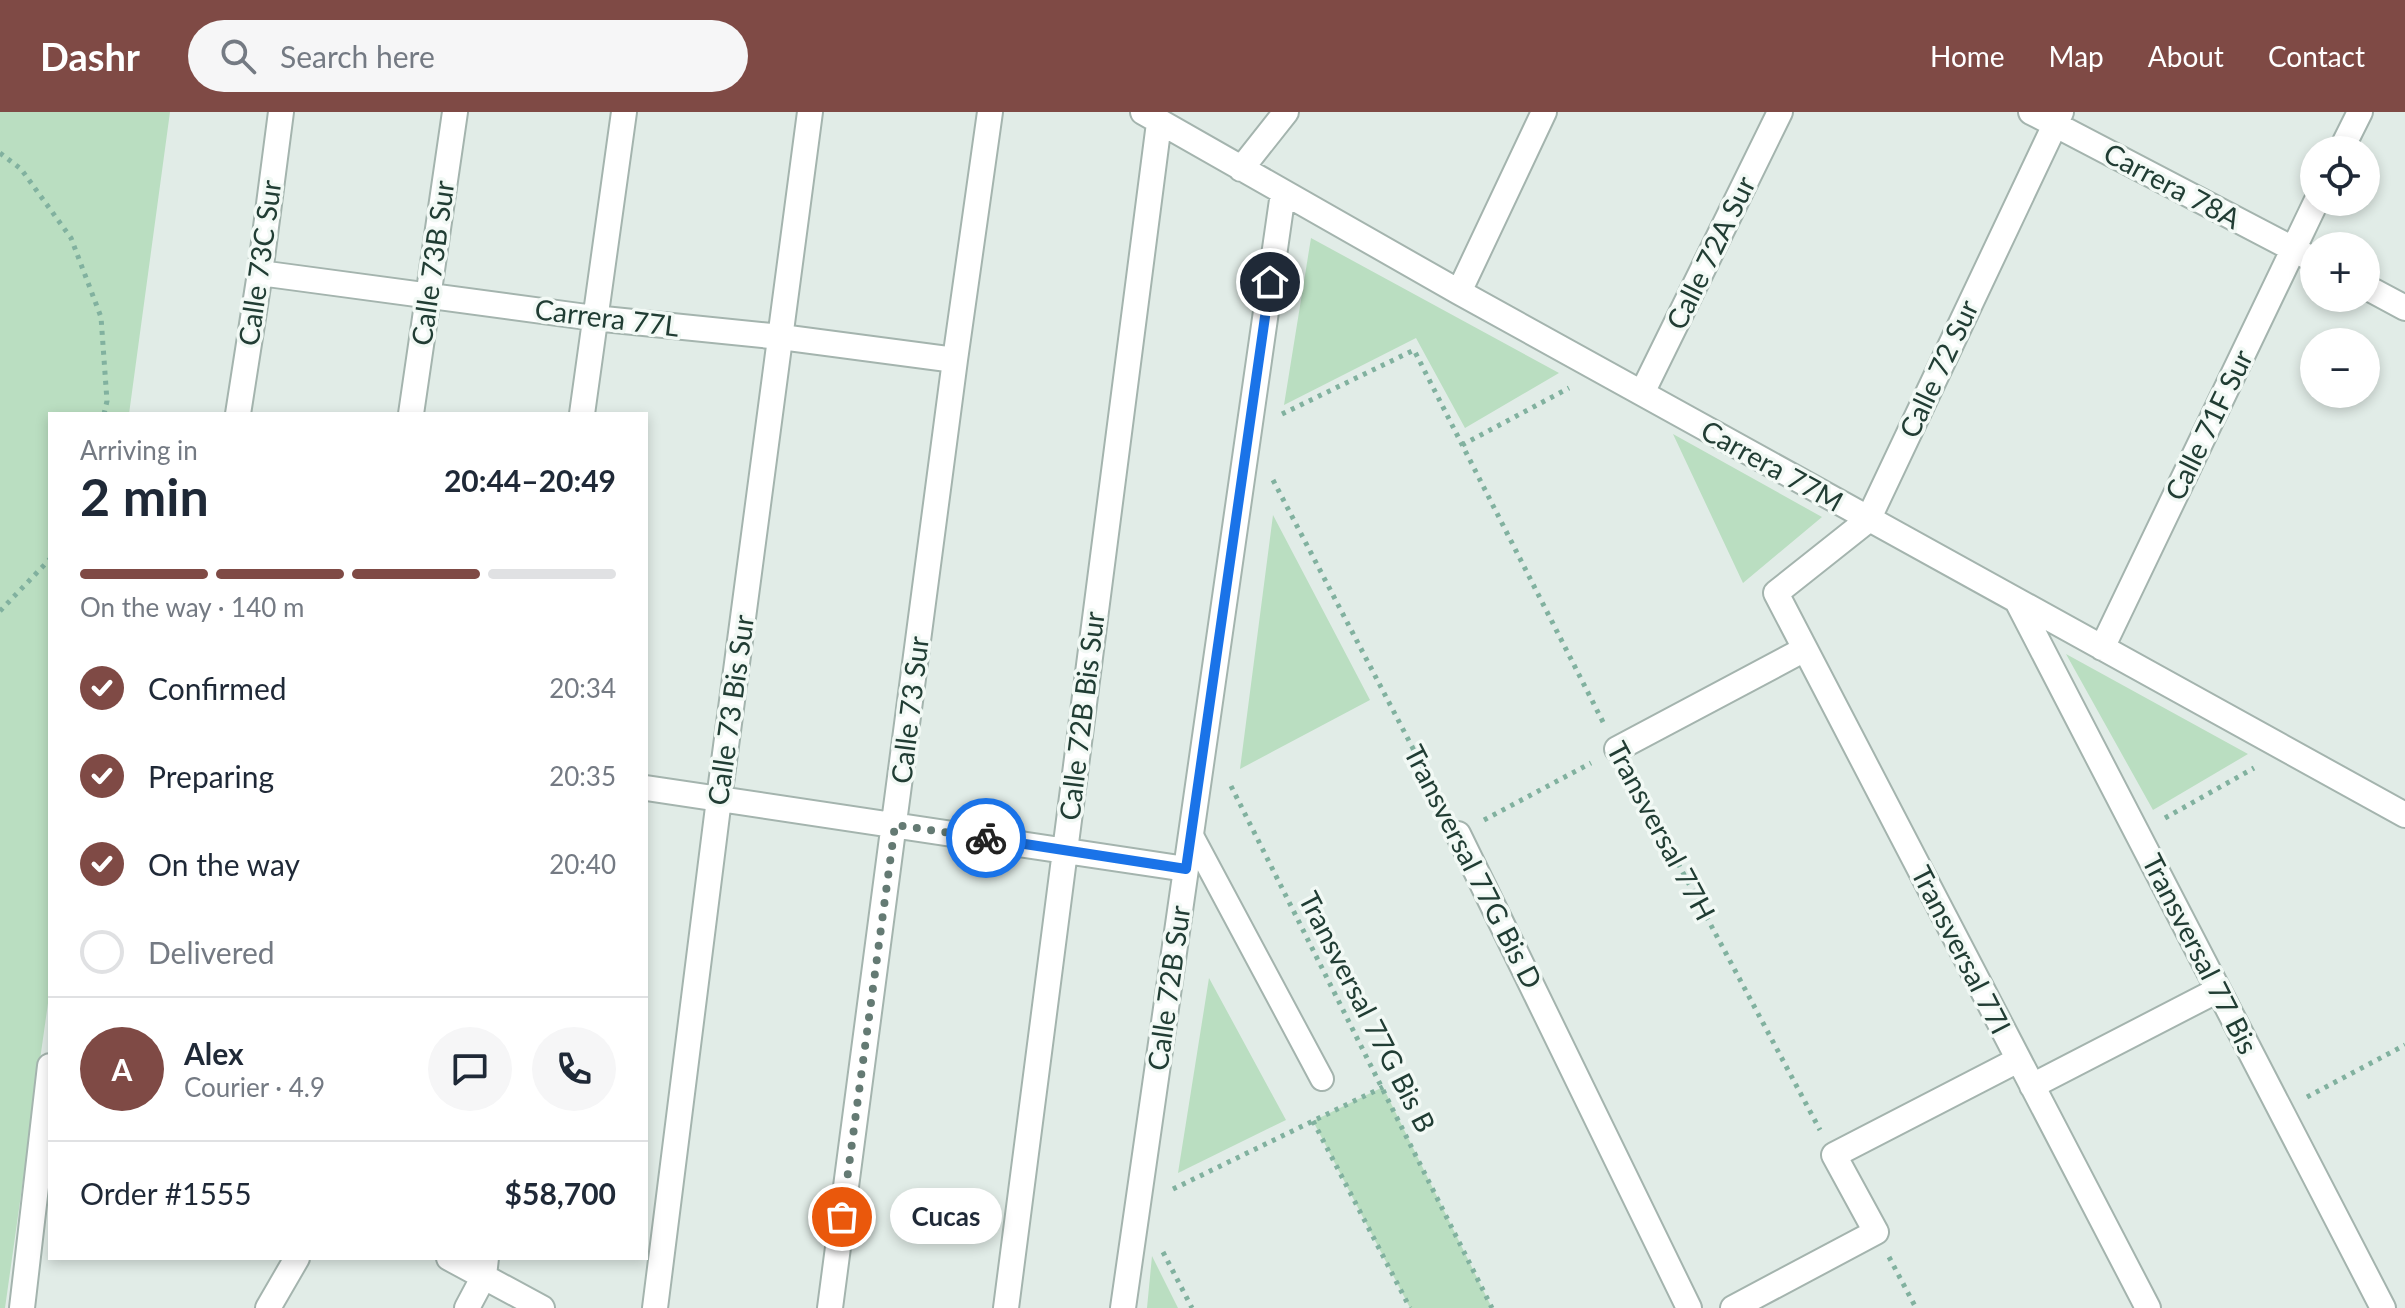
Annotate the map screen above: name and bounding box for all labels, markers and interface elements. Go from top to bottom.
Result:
search box [188,20,748,92]
text: Dashr [40,33,140,79]
icon: search [216,34,260,78]
text: Search here [280,38,435,74]
text: Home [1930,39,2005,73]
text: Map [2049,39,2104,73]
text: About [2148,39,2224,73]
text: Contact [2268,39,2365,73]
street label: Carrera 78A [2098,135,2247,235]
map controls [2300,136,2380,408]
button: locate [2300,136,2380,216]
street label: Calle 72A Sur [1658,170,1762,335]
street label: Calle 73C Sur [231,178,287,348]
street label: Calle 73B Sur [404,178,460,348]
button: + [2300,232,2380,312]
pin [1236,248,1304,316]
icon: home [1248,260,1292,304]
street label: Carrera 77L [533,291,681,343]
street label: Calle 72 Sur [1891,294,1985,443]
button: − [2300,328,2380,408]
street label: Calle 71F Sur [2157,344,2259,505]
street label: Carrera 77M [1696,412,1849,518]
text: Arriving in [80,434,198,466]
text: 20:44–20:49 [444,462,616,498]
text: 2 min [80,465,209,527]
text: On the way · 140 m [80,591,304,623]
street label: Calle 72B Bis Sur [1051,610,1111,822]
street label: Calle 73 Bis Sur [700,612,760,807]
street label: Calle 73 Sur [883,634,935,785]
icon: check [80,666,124,710]
text: Confirmed [148,670,287,706]
text: 20:34 [549,672,616,704]
street label: Transversal 77H [1601,735,1723,926]
street label: Transversal 77G Bis D [1398,739,1550,994]
icon: check [80,754,124,798]
text: Preparing [148,758,274,794]
text: 20:35 [549,760,616,792]
courier [946,798,1026,878]
icon: bike [964,816,1008,860]
icon: check [80,842,124,886]
text: On the way [148,846,300,882]
text: 20:40 [549,848,616,880]
street label: Transversal 77 Bis [2136,848,2266,1059]
street label: Transversal 77I [1905,860,2019,1039]
street label: Transversal 77G Bis B [1292,885,1443,1138]
street label: Calle 72B Sur [1140,903,1196,1073]
text: Delivered [148,934,275,970]
button: chat [428,1027,512,1111]
button: phone [532,1027,616,1111]
text: Alex [184,1035,244,1071]
text: A [112,1051,132,1087]
text: Courier · 4.9 [184,1071,325,1103]
text: Order #1555 [80,1175,252,1211]
text: $58,700 [505,1175,616,1211]
pin [808,1183,876,1251]
callout: Cucas [890,1189,1002,1245]
icon: bag [820,1195,864,1239]
text: Cucas [912,1200,980,1232]

